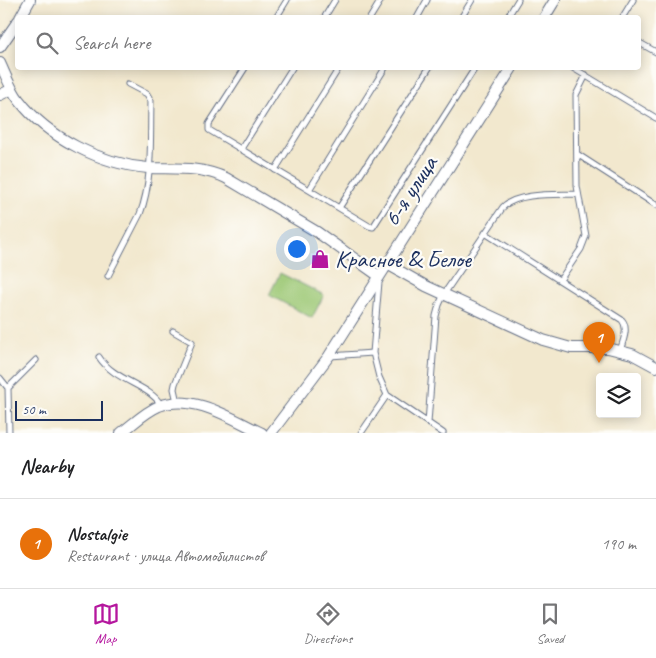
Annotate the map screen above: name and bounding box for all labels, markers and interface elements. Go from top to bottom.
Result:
search box [15,15,641,70]
icon: search [33,29,61,57]
text: Search here [73,31,150,55]
street label: 6-я улица [376,149,445,232]
your location [284,236,310,262]
place label: Красное & Белое [335,244,473,274]
shop icon: Красное & Белое [309,248,331,270]
pin: 1 [583,322,615,363]
map controls [596,373,641,418]
button: layers [596,373,641,418]
scale bar [15,398,102,421]
text: 50 m [22,401,46,418]
text: Nearby [20,453,73,479]
text: Nostalgie [67,522,127,546]
text: 1 [32,534,40,554]
text: 190 m [602,534,636,554]
text: Restaurant · улица Автомобилистов [67,546,264,566]
tab: Map [92,600,120,647]
tab: Directions [304,600,352,647]
tab: Saved [536,600,564,647]

